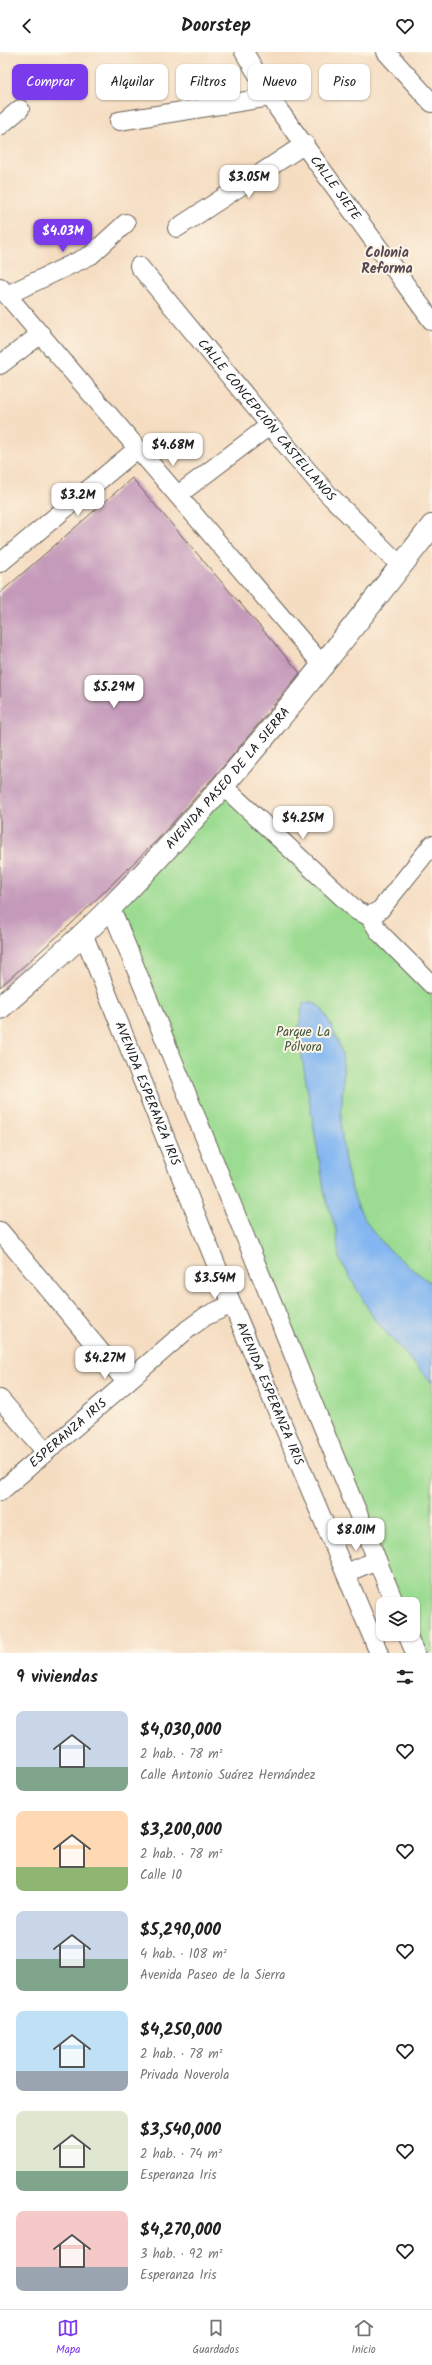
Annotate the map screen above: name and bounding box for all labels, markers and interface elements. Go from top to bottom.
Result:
text: Doorstep [181,12,251,41]
icon: back [16,15,38,37]
icon: heart [394,15,416,37]
chip: Comprar [12,64,88,100]
chip: Alquilar [96,64,168,100]
chip: Filtros [176,64,240,100]
chip: Nuevo [248,64,311,100]
chip: Piso [319,64,370,100]
street label: CALLE SIETE [305,151,366,225]
pin: $3.05M [216,165,282,199]
text: $3.05M [229,167,269,188]
pin: $4.03M [30,219,96,253]
text: $4.03M [42,221,84,242]
district label: Colonia Reforma [361,242,413,280]
street label: CALLE CONCEPCIÓN CASTELLANOS [192,334,341,507]
pin: $4.68M [140,433,206,467]
text: $4.68M [152,435,194,456]
pin: $3.2M [50,483,106,517]
text: $3.2M [60,485,96,506]
pin: $5.29M [81,675,147,709]
text: $5.29M [93,677,135,698]
street label: AVENIDA PASEO DE LA SIERRA [160,702,295,854]
pin: $4.25M [270,806,336,840]
text: $4.25M [282,808,324,829]
street label: AVENIDA ESPERANZA IRIS [109,1018,186,1169]
park label: Parque La Pólvora [276,1022,330,1058]
pin: $3.54M [182,1266,248,1300]
text: $3.54M [194,1268,236,1289]
street label: AVENIDA ESPERANZA IRIS [230,1319,309,1469]
pin: $4.27M [72,1346,138,1380]
text: $4.27M [84,1348,126,1369]
street label: ESPERANZA IRIS [24,1393,112,1473]
pin: $8.01M [323,1518,389,1552]
text: $8.01M [337,1520,375,1541]
map controls [376,1597,420,1641]
button: layers [376,1597,420,1641]
text: 9 viviendas [16,1664,98,1691]
icon: filters [394,1666,416,1688]
text: $4,030,000 [140,1717,221,1744]
icon: home [48,1727,96,1775]
icon: heart [394,1740,416,1762]
text: 2 hab. · 78 m² [140,1744,223,1765]
text: Calle Antonio Suárez Hernández [140,1765,316,1786]
text: $3,200,000 [140,1817,222,1844]
icon: home [48,1827,96,1875]
icon: heart [394,1840,416,1862]
text: 2 hab. · 78 m² [140,1844,223,1865]
text: Calle 10 [140,1865,182,1886]
text: $5,290,000 [140,1917,221,1944]
icon: home [48,1927,96,1975]
icon: heart [394,1940,416,1962]
text: 4 hab. · 108 m² [140,1944,227,1965]
text: Avenida Paseo de la Sierra [140,1965,285,1986]
text: $4,250,000 [140,2017,222,2044]
icon: home [48,2027,96,2075]
icon: heart [394,2040,416,2062]
text: 2 hab. · 78 m² [140,2044,223,2065]
text: Privada Noverola [140,2065,229,2086]
text: $3,540,000 [140,2117,221,2144]
icon: home [48,2127,96,2175]
icon: heart [394,2140,416,2162]
text: 2 hab. · 74 m² [140,2144,222,2165]
text: Esperanza Iris [140,2165,217,2186]
text: $4,270,000 [140,2217,221,2244]
icon: home [48,2227,96,2275]
icon: heart [394,2240,416,2262]
text: 3 hab. · 92 m² [140,2244,223,2265]
text: Esperanza Iris [140,2265,217,2286]
tab: Mapa [56,2317,80,2359]
tab: Guardados [193,2317,239,2359]
tab: Inicio [351,2317,376,2359]

